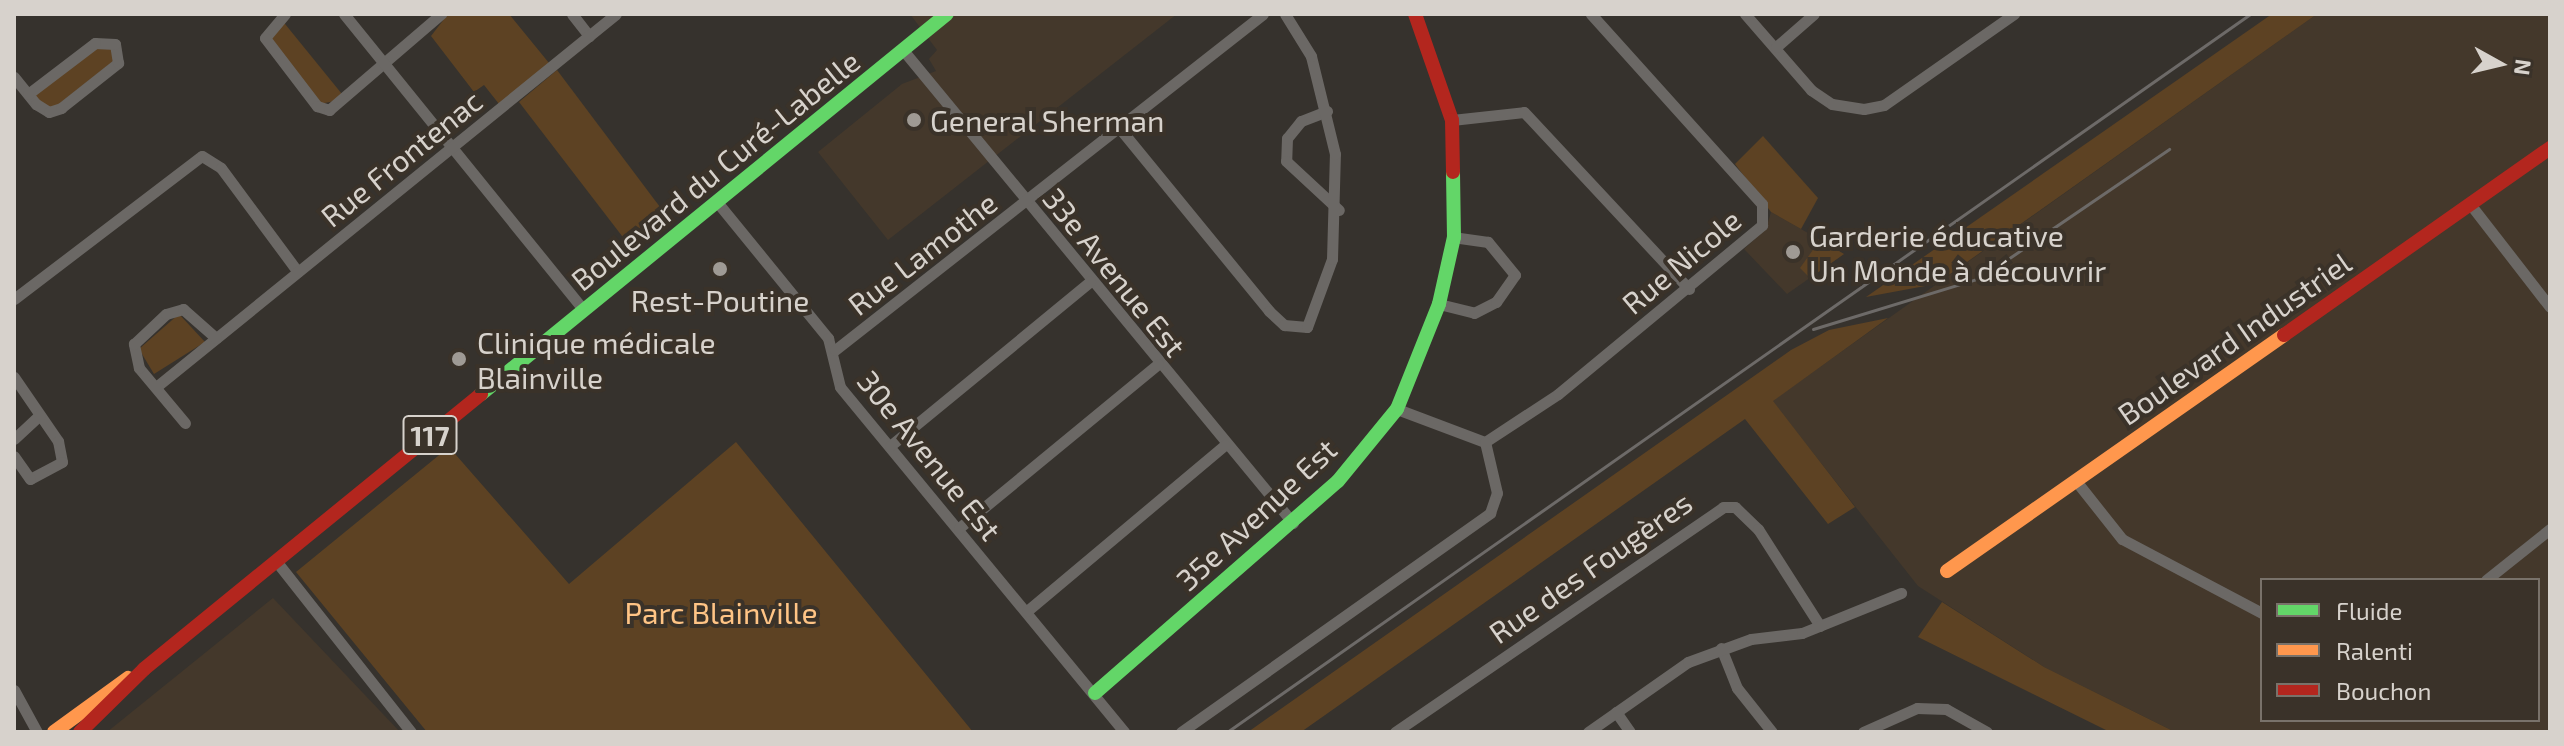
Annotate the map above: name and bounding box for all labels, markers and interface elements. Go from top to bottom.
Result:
north arrow [2460,24,2540,104]
street label: Boulevard du Curé-Labelle [563,42,867,298]
text: N [2510,58,2538,77]
street label: Rue Frontenac [313,82,489,234]
place label: General Sherman [930,102,1165,138]
marker: General Sherman [905,111,923,129]
street label: 33e Avenue Est [1036,180,1194,364]
street label: Rue Lamothe [841,184,1003,322]
street label: Rue Nicole [1614,201,1748,321]
place label: Garderie éducative Un Monde à découvrir [1809,217,2106,288]
marker: Garderie éducative Un Monde à découvrir [1784,243,1802,261]
street label: Boulevard Industriel [2111,244,2357,432]
marker: Rest-Poutine [711,260,729,278]
place label: Rest-Poutine [631,282,809,318]
place label: Clinique médicale Blainville [477,324,715,394]
marker: Clinique médicale Blainville [448,348,470,370]
street label: 30e Avenue Est [850,363,1010,547]
road number: 117 [402,411,458,459]
street label: 35e Avenue Est [1168,431,1344,597]
street label: Rue des Fougères [1482,484,1698,650]
legend [2260,578,2540,722]
park label: Parc Blainville [624,594,818,630]
text: Fluide [2336,596,2402,625]
text: Ralenti [2336,636,2413,665]
text: Bouchon [2336,676,2431,705]

